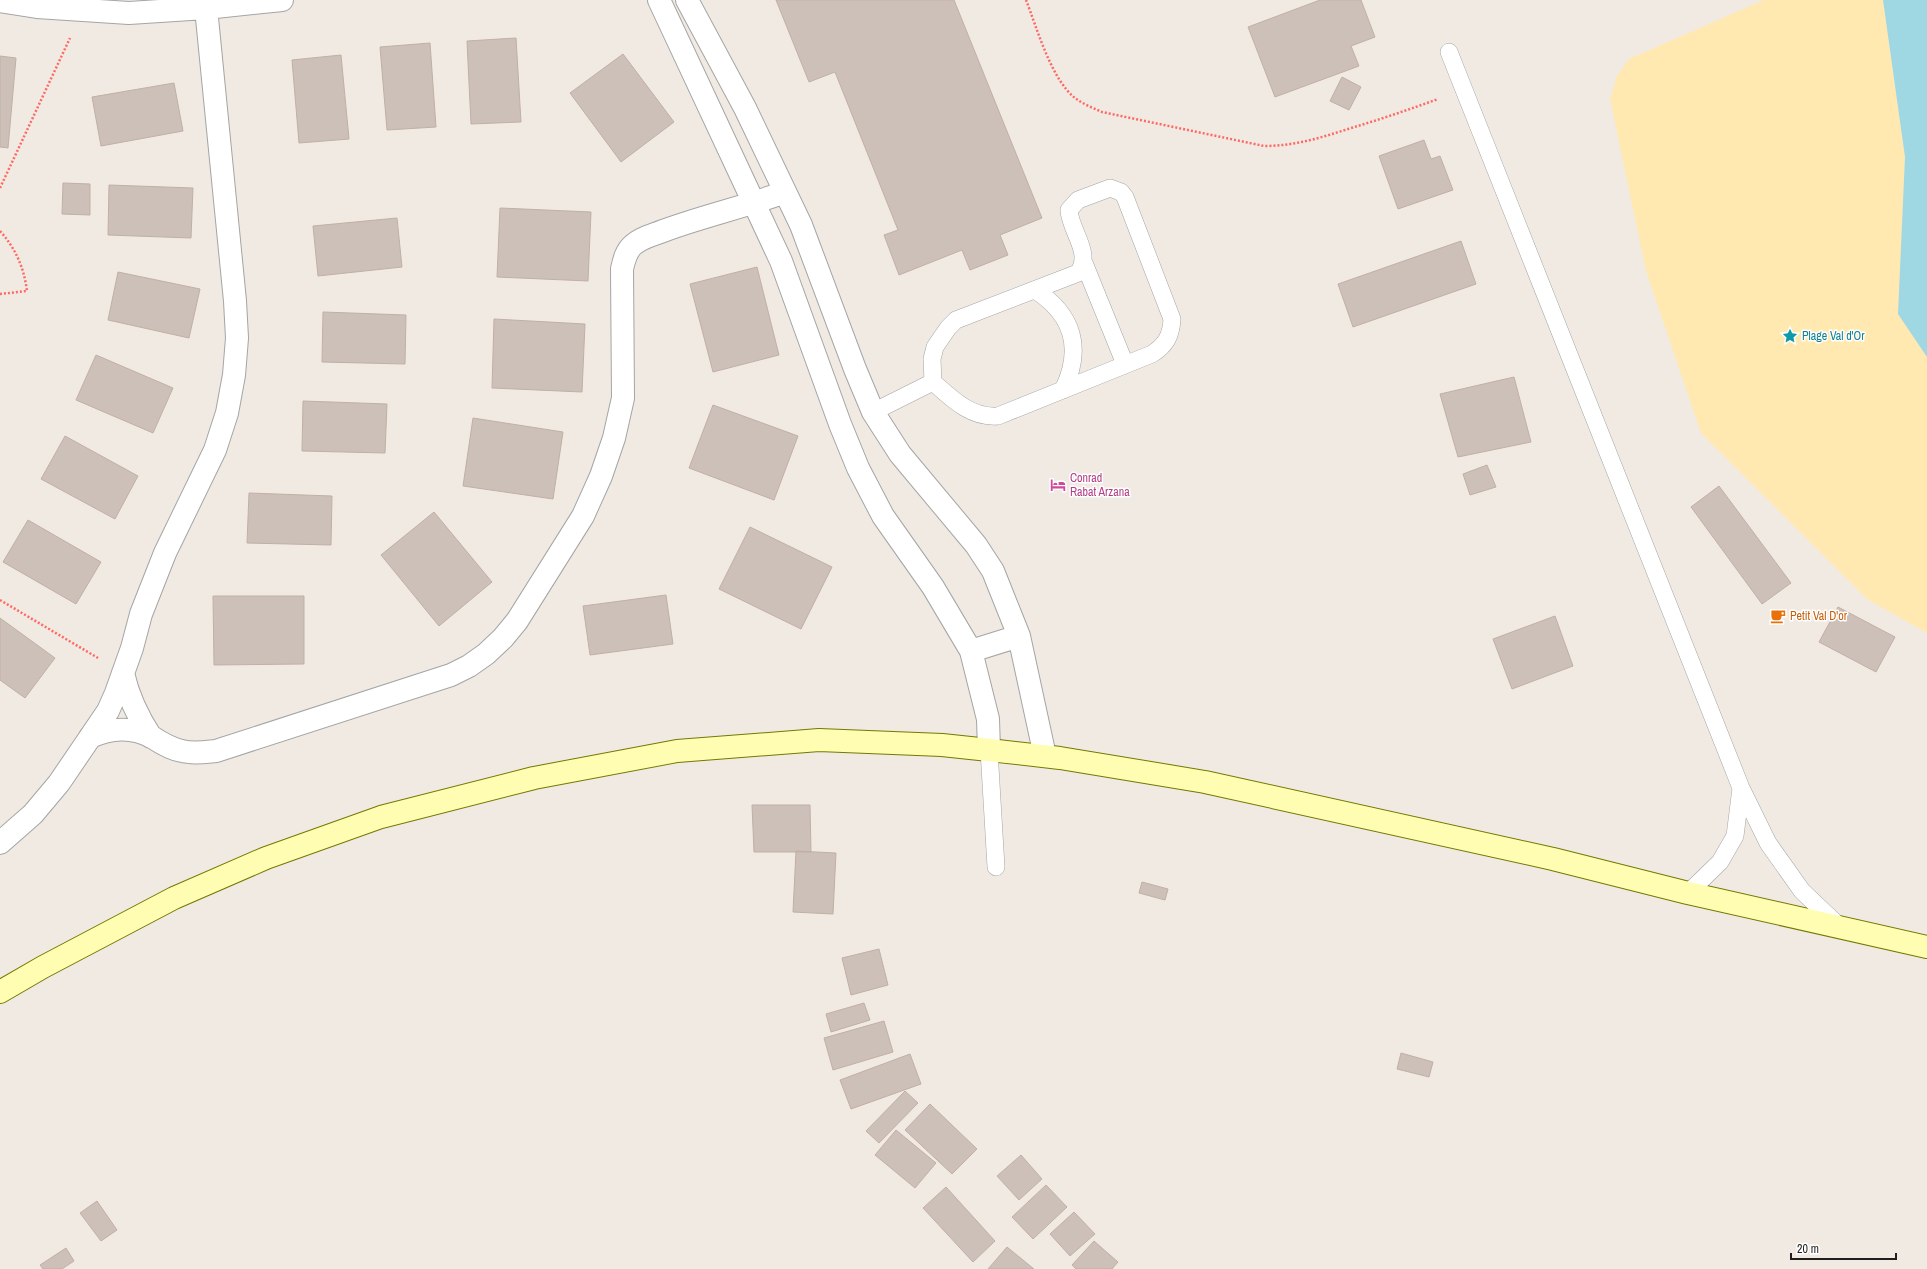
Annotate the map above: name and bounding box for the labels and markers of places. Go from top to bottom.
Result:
place icon: Plage Val d'Or [1781,327,1799,345]
place label: Plage Val d'Or [1802,328,1865,344]
place label: Conrad Rabat Arzana [1070,470,1130,500]
hotel icon: Conrad Rabat Arzana [1049,476,1067,494]
cafe icon: Petit Val D'or [1769,607,1787,625]
place label: Petit Val D'or [1790,608,1848,624]

